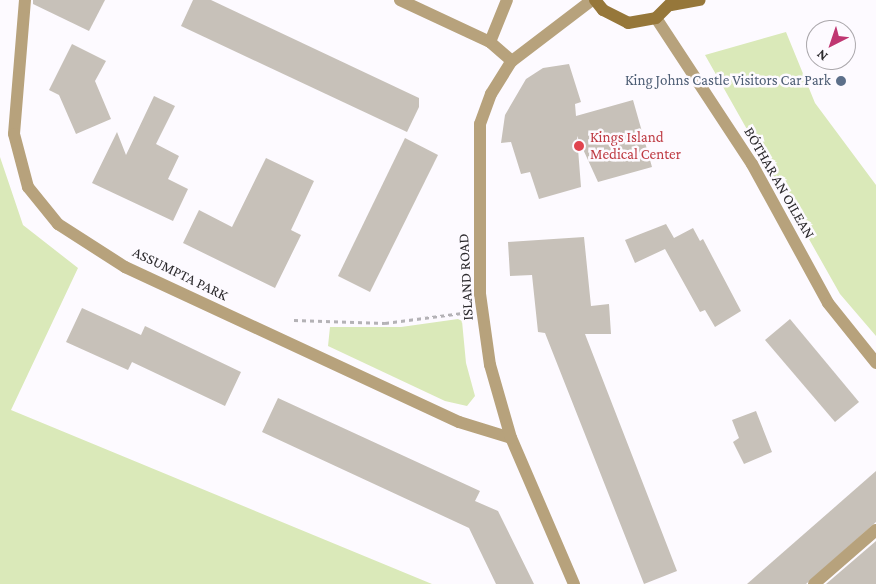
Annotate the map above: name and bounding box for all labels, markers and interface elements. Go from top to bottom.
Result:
north arrow [806,20,856,70]
text: N [813,46,831,65]
place label: King Johns Castle Visitors Car Park [625,72,831,90]
marker: King Johns Castle Visitors Car Park [835,75,847,87]
street label: BÓTHAR AN OILEAN [740,124,818,242]
place label: Kings Island Medical Center [590,128,681,163]
marker: Kings Island Medical Center [572,139,586,153]
street label: ISLAND ROAD [455,233,477,321]
street label: ASSUMPTA PARK [129,243,231,305]

